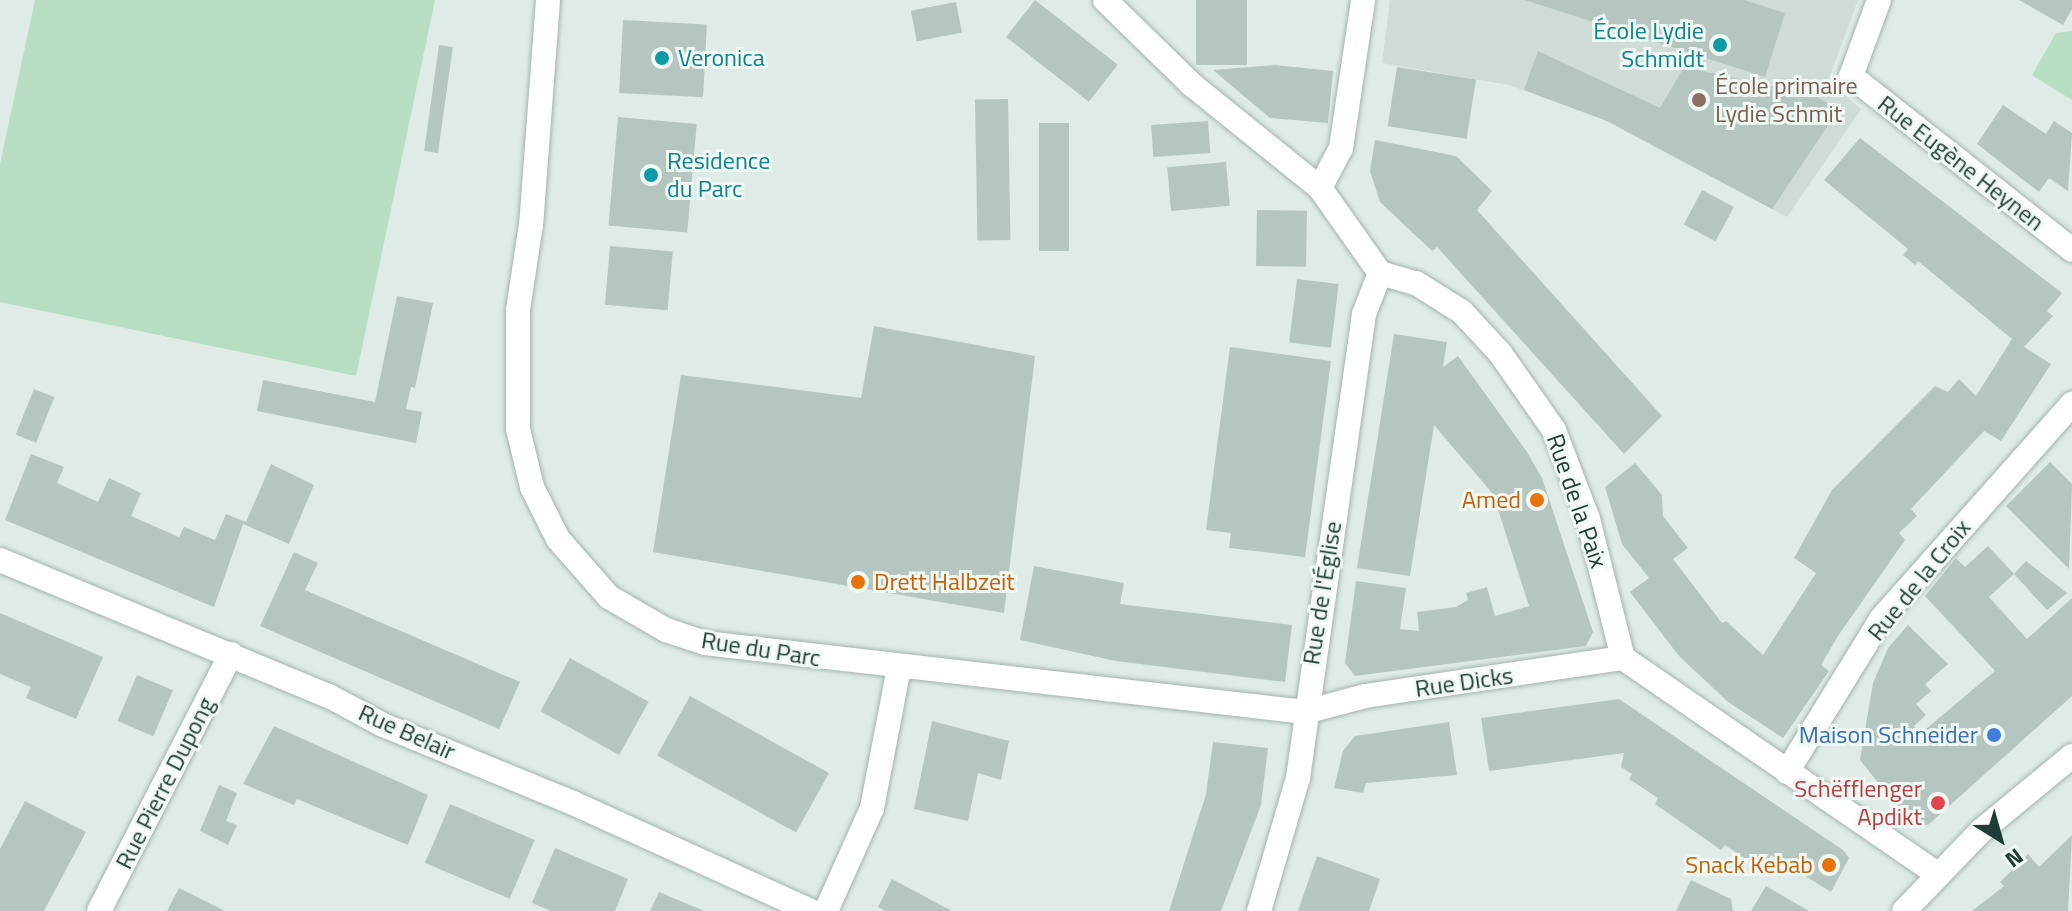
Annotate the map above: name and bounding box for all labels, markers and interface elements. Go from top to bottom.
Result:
place label: École Lydie Schmidt [1593,17,1704,73]
marker: École Lydie Schmidt [1711,36,1729,54]
place label: Veronica [678,44,765,72]
marker: Veronica [653,49,671,67]
place label: École primaire Lydie Schmit [1715,72,1858,128]
street label: Rue Eugène Heynen [1872,89,2050,237]
marker: École primaire Lydie Schmit [1690,91,1708,109]
place label: Residence du Parc [667,147,770,203]
marker: Residence du Parc [642,166,660,184]
street label: Rue de la Paix [1541,430,1613,572]
place label: Amed [1462,486,1521,514]
marker: Amed [1528,491,1546,509]
street label: Rue de la Croix [1861,514,1977,646]
street label: Rue de l'Église [1296,519,1348,667]
place label: Drett Halbzeit [874,568,1015,596]
marker: Drett Halbzeit [849,573,867,591]
street label: Rue du Parc [699,625,823,673]
street label: Rue Dicks [1413,661,1515,703]
street label: Rue Pierre Dupong [109,692,221,874]
street label: Rue Belair [354,698,460,766]
place label: Maison Schneider [1799,721,1978,749]
marker: Maison Schneider [1985,726,2003,744]
place label: Schëfflenger Apdikt [1794,775,1922,831]
marker: Schëfflenger Apdikt [1929,794,1947,812]
north arrow [1960,799,2040,879]
text: N [1998,840,2031,876]
place label: Snack Kebab [1685,851,1813,879]
marker: Snack Kebab [1820,856,1838,874]

